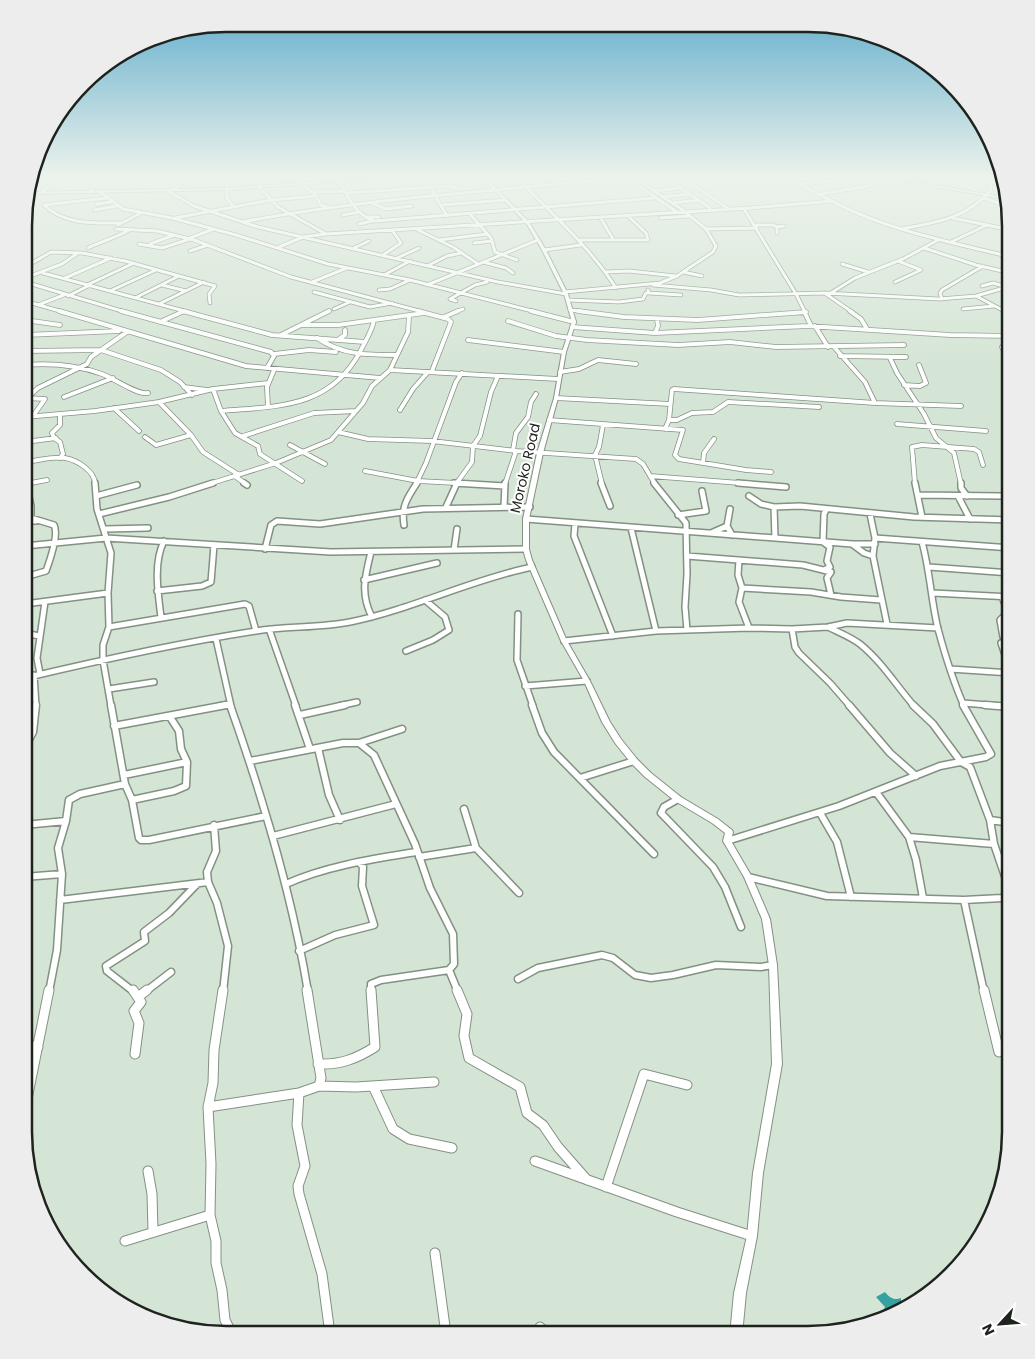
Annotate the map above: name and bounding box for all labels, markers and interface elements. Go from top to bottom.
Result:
street label: Moroko Road [505,421,545,515]
north arrow [975,1299,1025,1349]
text: N [977,1321,1000,1339]

